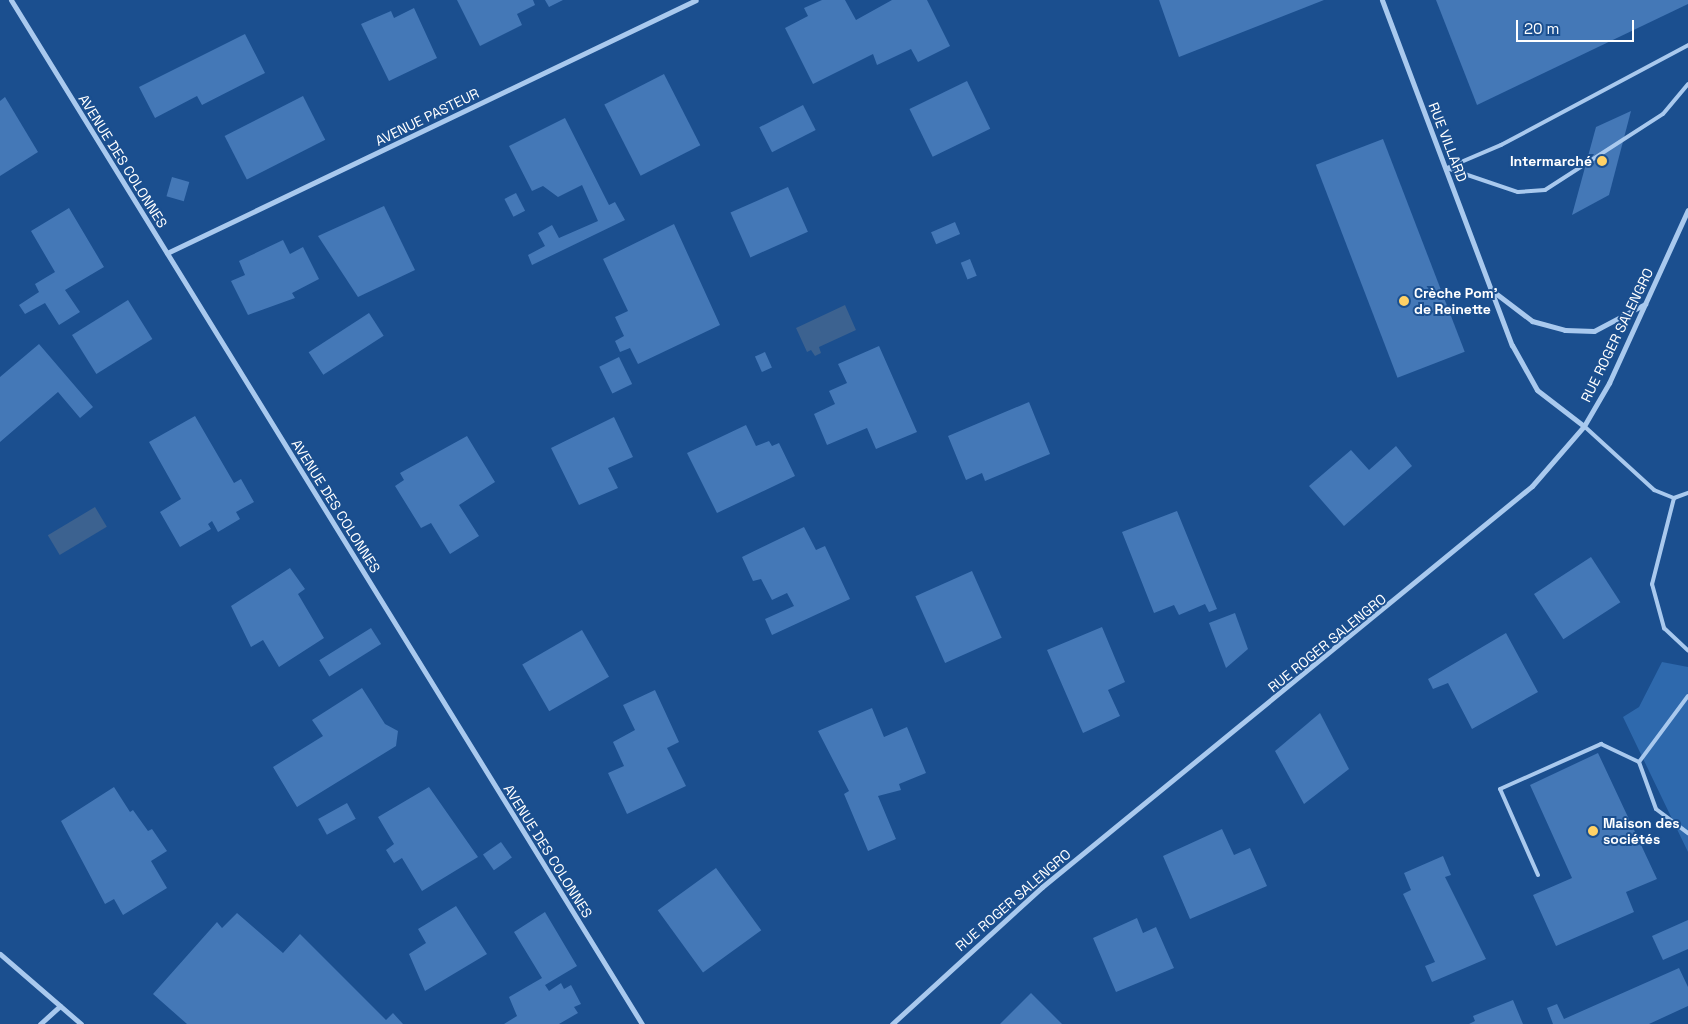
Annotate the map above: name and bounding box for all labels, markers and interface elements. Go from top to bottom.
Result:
scale bar [1518,10,1636,42]
text: 20 m [1524,19,1559,38]
street label: AVENUE PASTEUR [372,85,482,149]
street label: AVENUE DES COLONNES [75,91,171,231]
street label: RUE VILLARD [1425,100,1471,184]
place label: Intermarché [1510,153,1592,169]
marker: Intermarché [1596,155,1608,167]
street label: RUE ROGER SALENGRO [1577,265,1657,405]
place label: Crèche Pom' de Reinette [1414,285,1498,318]
marker: Crèche Pom' de Reinette [1398,295,1410,307]
street label: AVENUE DES COLONNES [288,436,384,576]
street label: RUE ROGER SALENGRO [1265,590,1389,696]
street label: AVENUE DES COLONNES [500,781,596,921]
place label: Maison des sociétés [1603,815,1680,848]
marker: Maison des sociétés [1587,825,1599,837]
street label: RUE ROGER SALENGRO [952,845,1074,955]

